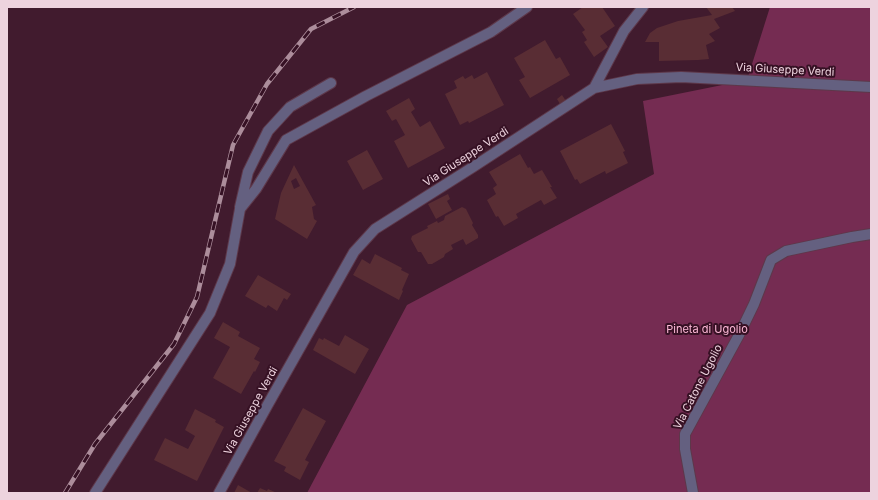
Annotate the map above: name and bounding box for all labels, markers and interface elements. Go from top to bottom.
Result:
street label: Via Giuseppe Verdi [735,61,835,79]
street label: Via Giuseppe Verdi [421,125,511,189]
park label: Pineta di Ugolio [666,323,748,337]
street label: Via Catone Ugolio [671,342,725,432]
street label: Via Giuseppe Verdi [221,365,281,457]

